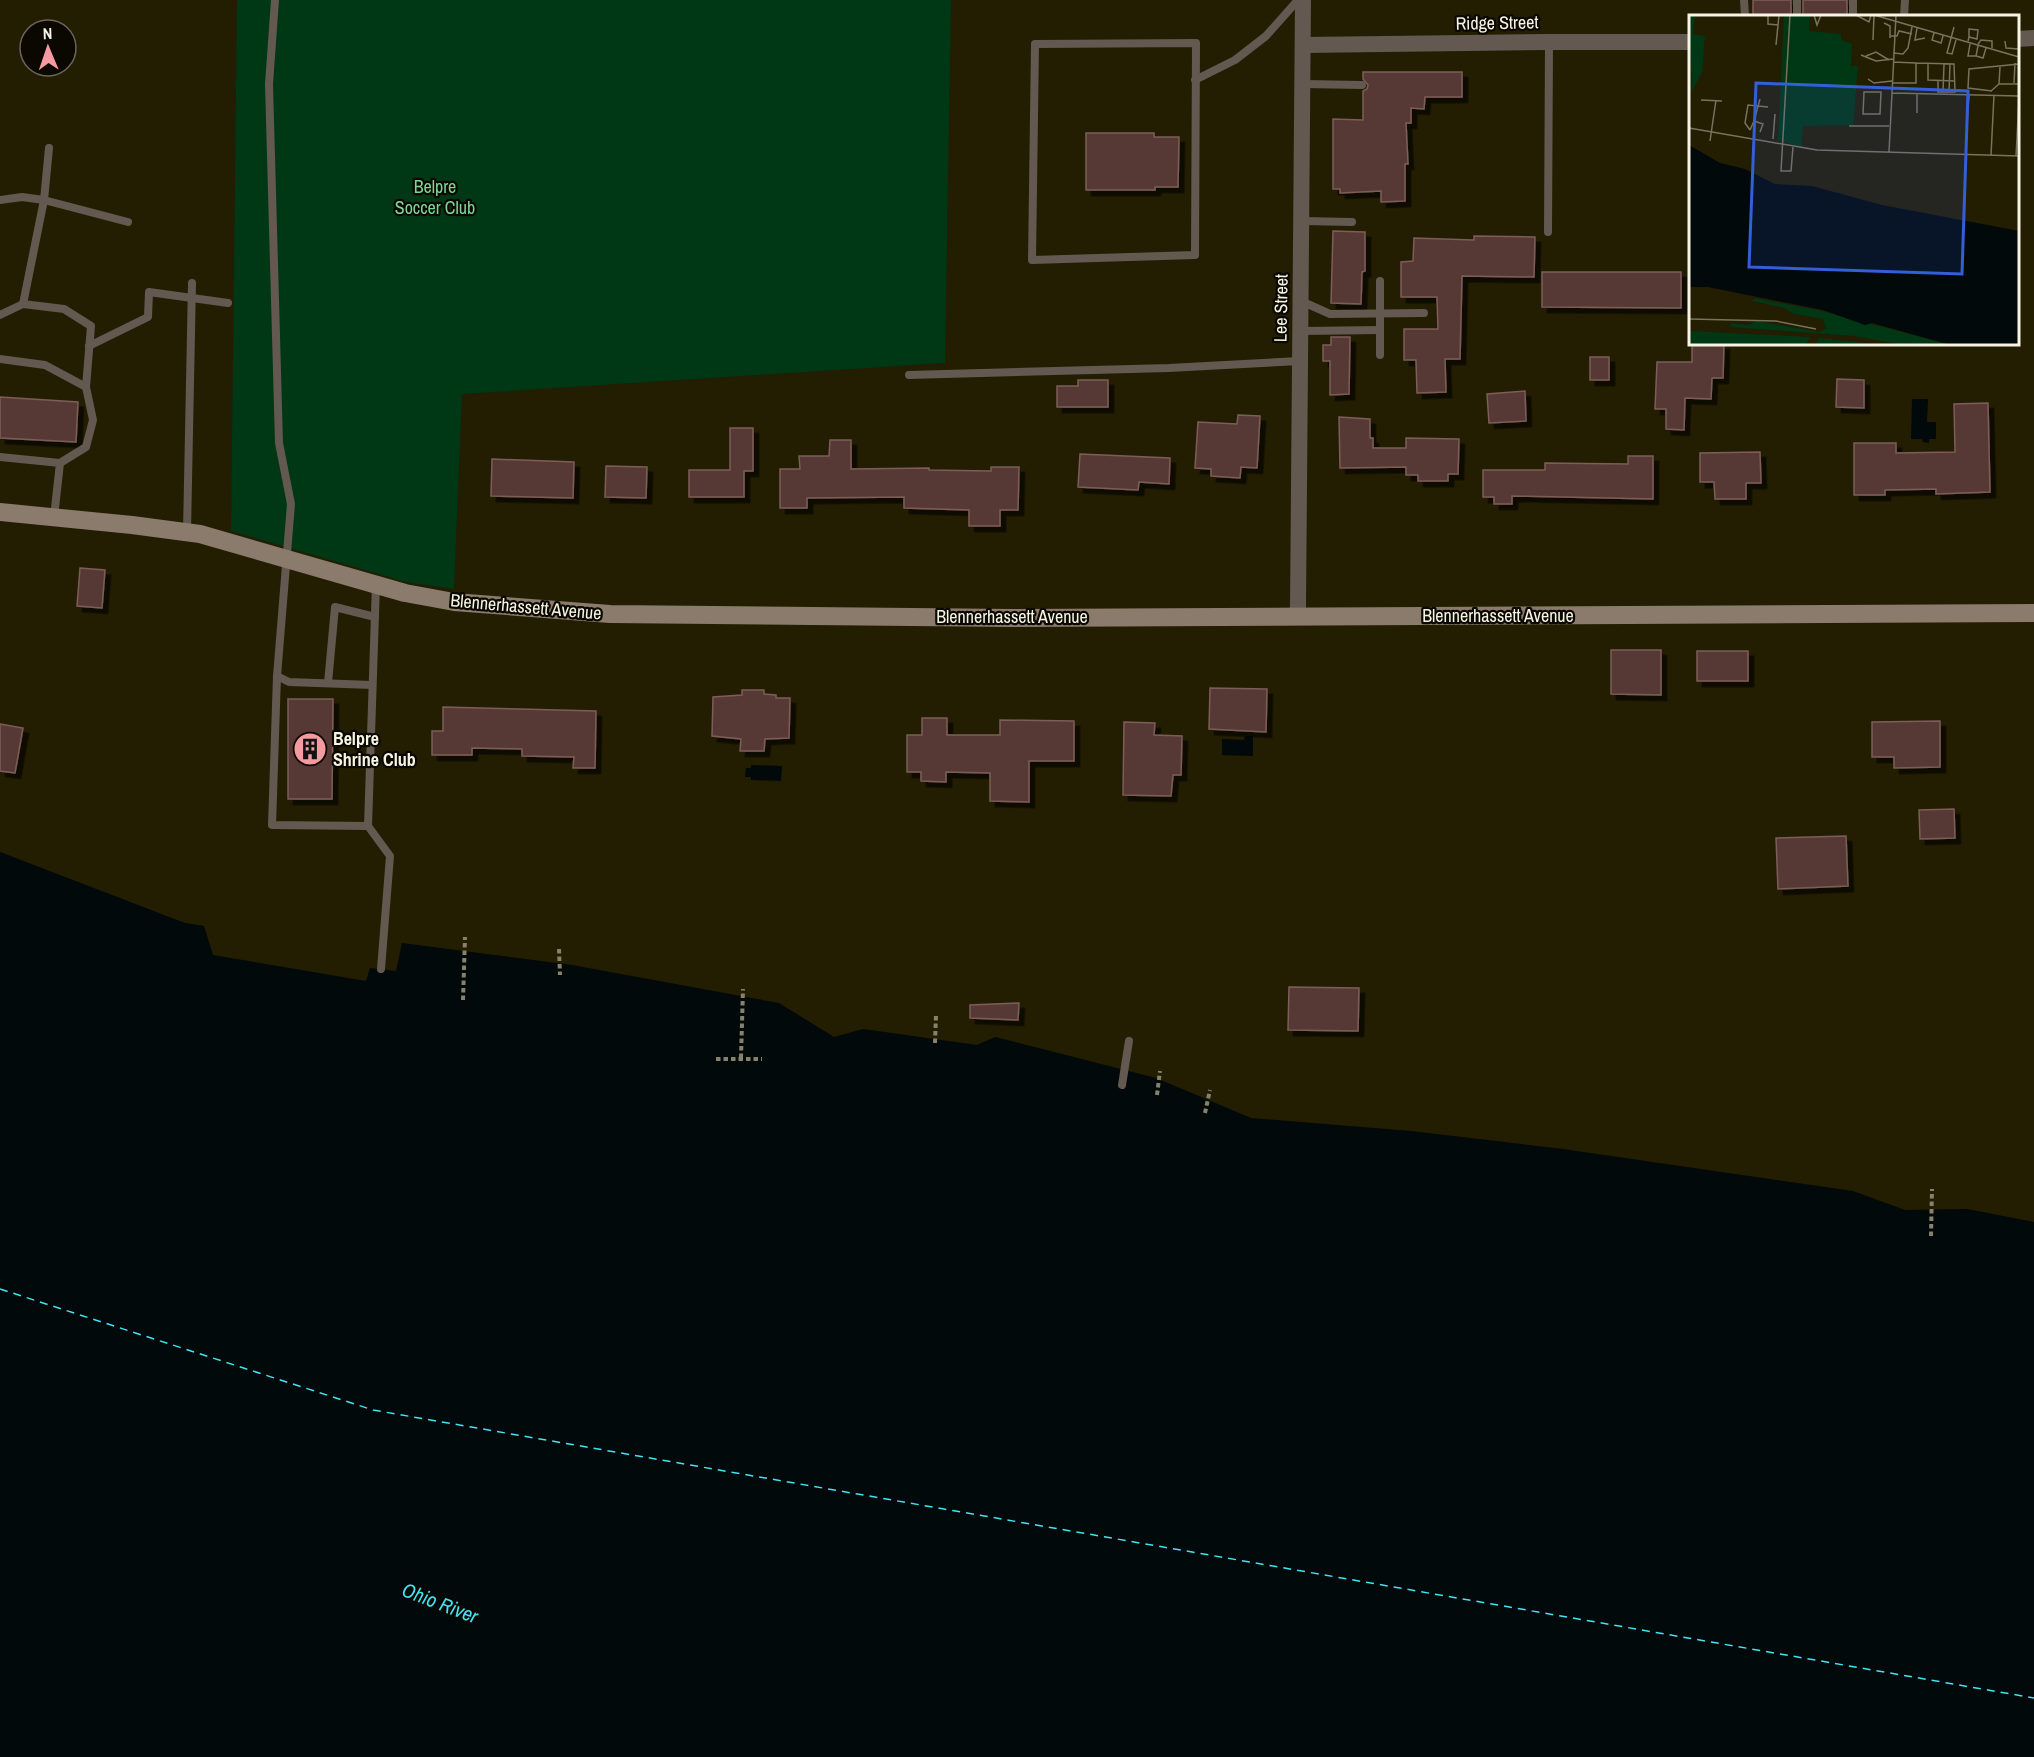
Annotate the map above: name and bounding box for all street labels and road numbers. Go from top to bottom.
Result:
street label: Ridge Street [1455,9,1539,36]
street label: Lee Street [1267,274,1294,342]
street label: Blennerhassett Avenue [449,587,603,626]
street label: Blennerhassett Avenue [1422,603,1574,628]
street label: Blennerhassett Avenue [936,604,1088,629]

